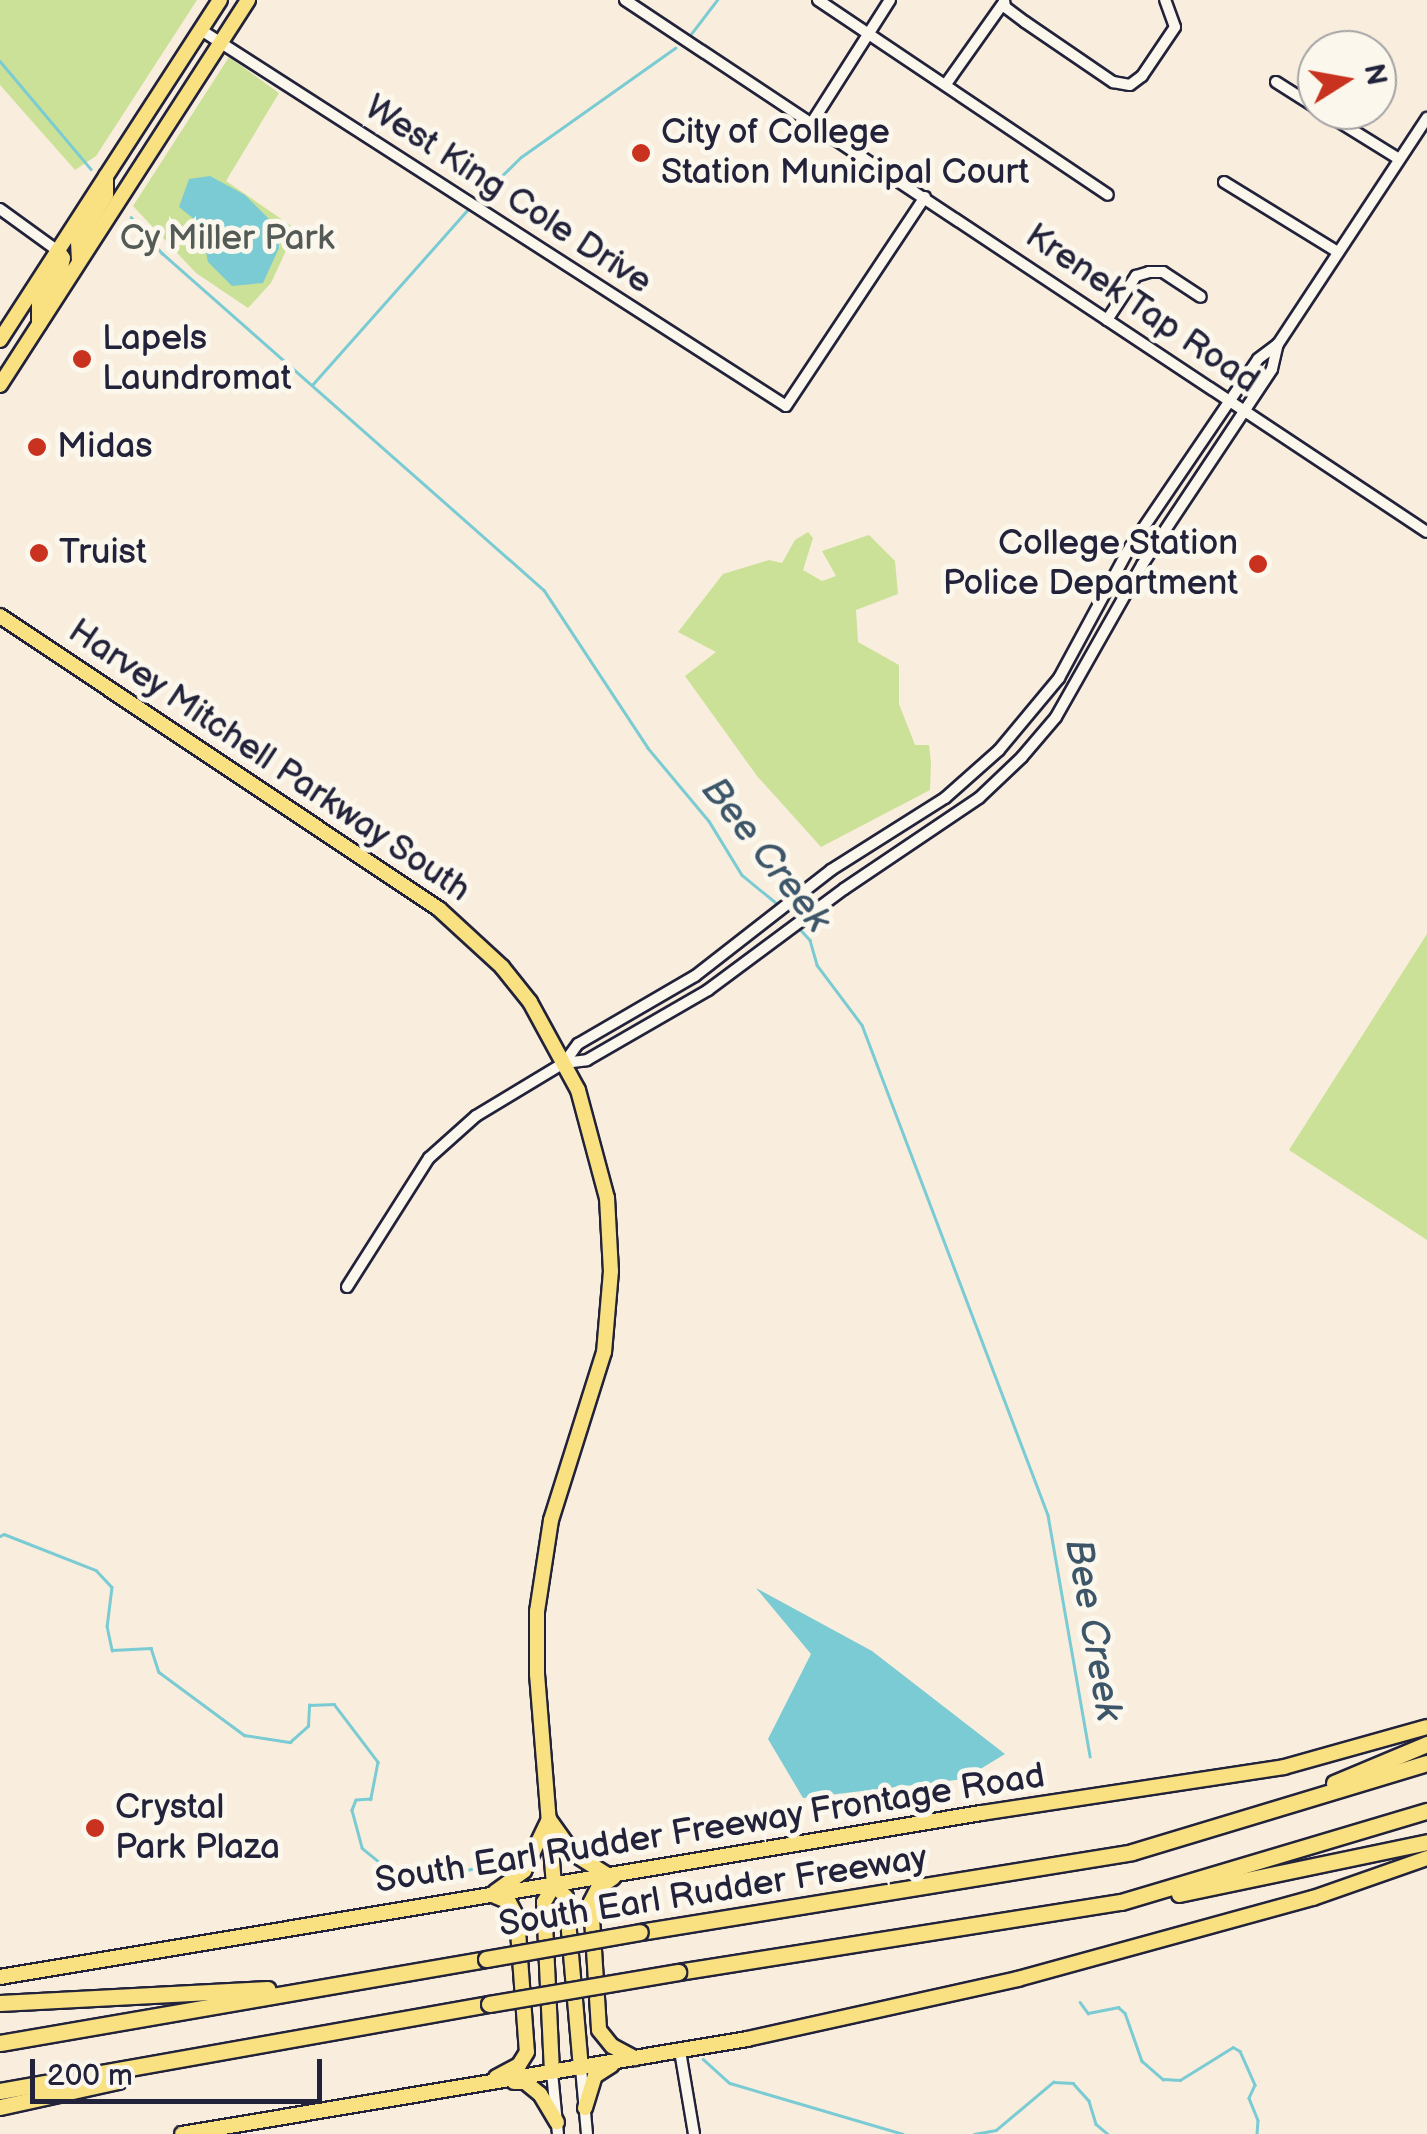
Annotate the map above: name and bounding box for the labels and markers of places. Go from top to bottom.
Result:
place label: City of College Station Municipal Court [661,112,1029,194]
marker: City of College Station Municipal Court [630,142,652,164]
place label: Lapels Laundromat [102,318,291,400]
marker: Lapels Laundromat [71,348,93,370]
place label: Midas [57,426,153,468]
marker: Midas [26,436,48,458]
place label: College Station Police Department [943,523,1238,605]
place label: Truist [59,532,147,574]
marker: Truist [28,542,50,564]
marker: College Station Police Department [1247,553,1269,575]
place label: Crystal Park Plaza [115,1787,280,1869]
marker: Crystal Park Plaza [84,1817,106,1839]

